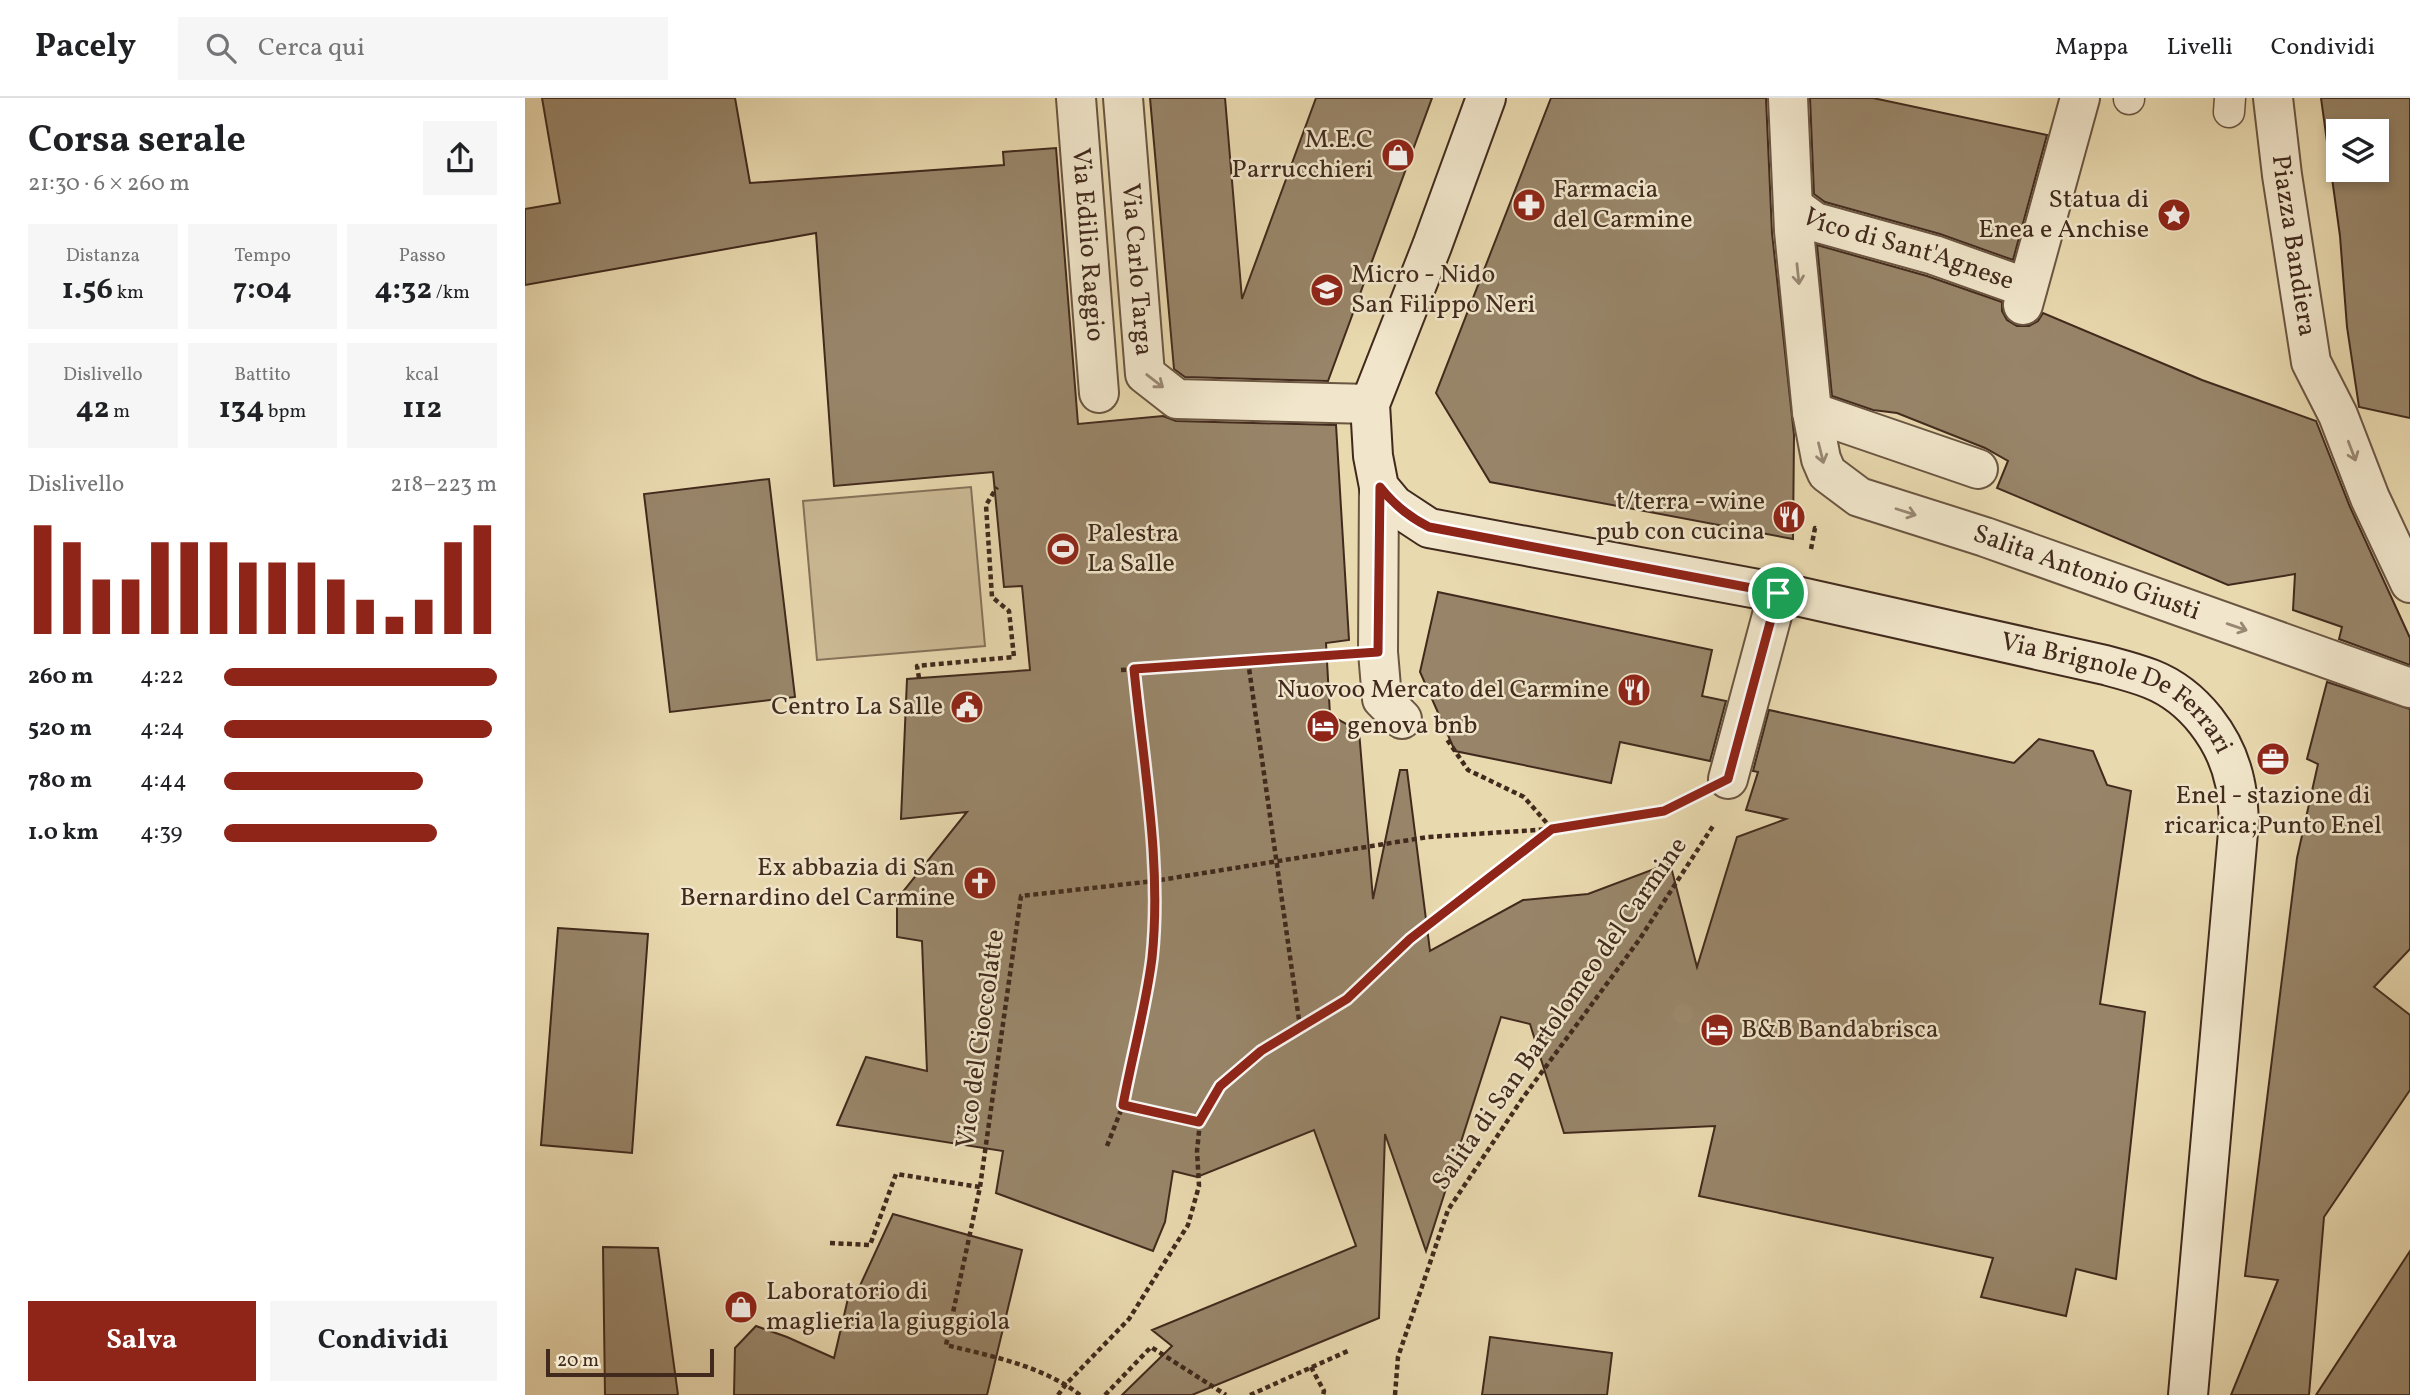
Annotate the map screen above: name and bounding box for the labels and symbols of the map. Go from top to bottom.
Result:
place label: M.E.C Parrucchieri [1232,122,1373,188]
shop icon: M.E.C Parrucchieri [1379,136,1417,174]
street label: Via Edilio Raggio [1062,146,1113,343]
street label: Piazza Bandiera [2262,153,2325,339]
place label: Farmacia del Carmine [1553,172,1692,238]
street label: Via Carlo Targa [1112,182,1161,357]
place label: Statua di Enea e Anchise [1978,182,2149,248]
pharmacy icon: Farmacia del Carmine [1510,186,1548,224]
place icon: Statua di Enea e Anchise [2155,196,2193,234]
street label: Vico di Sant'Agnese [1794,200,2019,300]
place label: Micro - Nido San Filippo Neri [1351,257,1535,323]
one-way arrow [1792,262,1805,285]
school or university icon: Micro - Nido San Filippo Neri [1308,271,1346,309]
one-way arrow [1145,374,1163,389]
one-way arrow [2346,439,2359,461]
one-way arrow [1815,441,1828,464]
place label: t/terra - wine pub con cucina [1596,484,1765,550]
restaurant icon: t/terra - wine pub con cucina [1770,498,1808,536]
one-way arrow [1895,506,1917,519]
place label: Palestra La Salle [1087,516,1179,582]
street label: Salita Antonio Giusti [1968,516,2205,630]
sports icon: Palestra La Salle [1044,530,1082,568]
pin [1748,563,1808,623]
one-way arrow [2225,622,2247,634]
street label: Via Brignole De Ferrari [1997,624,2241,760]
restaurant icon: Nuovoo Mercato del Carmine [1615,671,1653,709]
place label: Nuovoo Mercato del Carmine [1277,672,1609,708]
public building icon: Centro La Salle [948,688,986,726]
place label: Centro La Salle [771,689,943,725]
hotel icon: genova bnb [1304,707,1342,745]
place label: genova bnb [1347,708,1478,744]
office icon: Enel - stazione di ricarica;Punto Enel [2254,740,2292,778]
place label: Enel - stazione di ricarica;Punto Enel [2164,778,2382,844]
street label: Salita di San Bartolomeo del Carmine [1424,830,1696,1198]
place label: Ex abbazia di San Bernardino del Carmine [680,850,955,916]
church icon: Ex abbazia di San Bernardino del Carmine [961,864,999,902]
street label: Vico del Cioccolatte [948,927,1014,1151]
hotel icon: B&B Bandabrisca [1698,1011,1736,1049]
place label: B&B Bandabrisca [1741,1012,1939,1048]
place label: Laboratorio di maglieria la giuggiola [766,1274,1010,1340]
shop icon: Laboratorio di maglieria la giuggiola [722,1288,760,1326]
scale bar [546,1346,714,1378]

